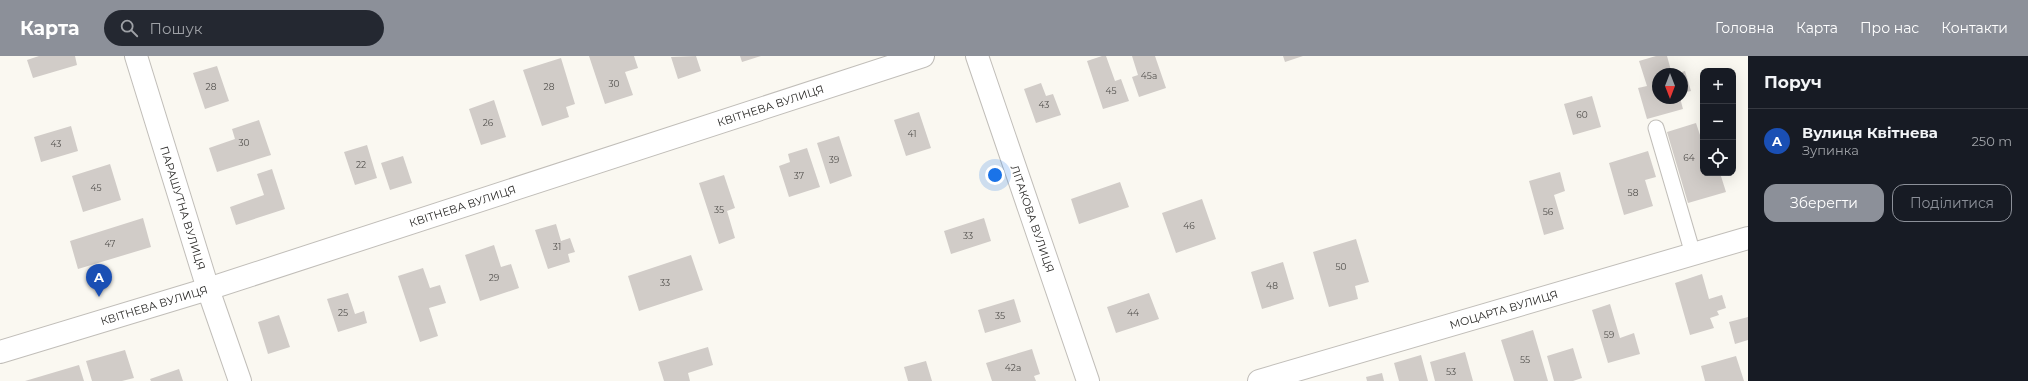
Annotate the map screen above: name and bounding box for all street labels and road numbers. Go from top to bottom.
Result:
street label: КВІТНЕВА ВУЛИЦЯ [715,82,826,130]
street label: ПАРАШУТНА ВУЛИЦЯ [157,144,209,272]
street label: ЛІТАКОВА ВУЛИЦЯ [1008,163,1057,274]
street label: КВІТНЕВА ВУЛИЦЯ [407,182,518,230]
street label: КВІТНЕВА ВУЛИЦЯ [99,282,209,328]
street label: МОЦАРТА ВУЛИЦЯ [1448,287,1560,332]

